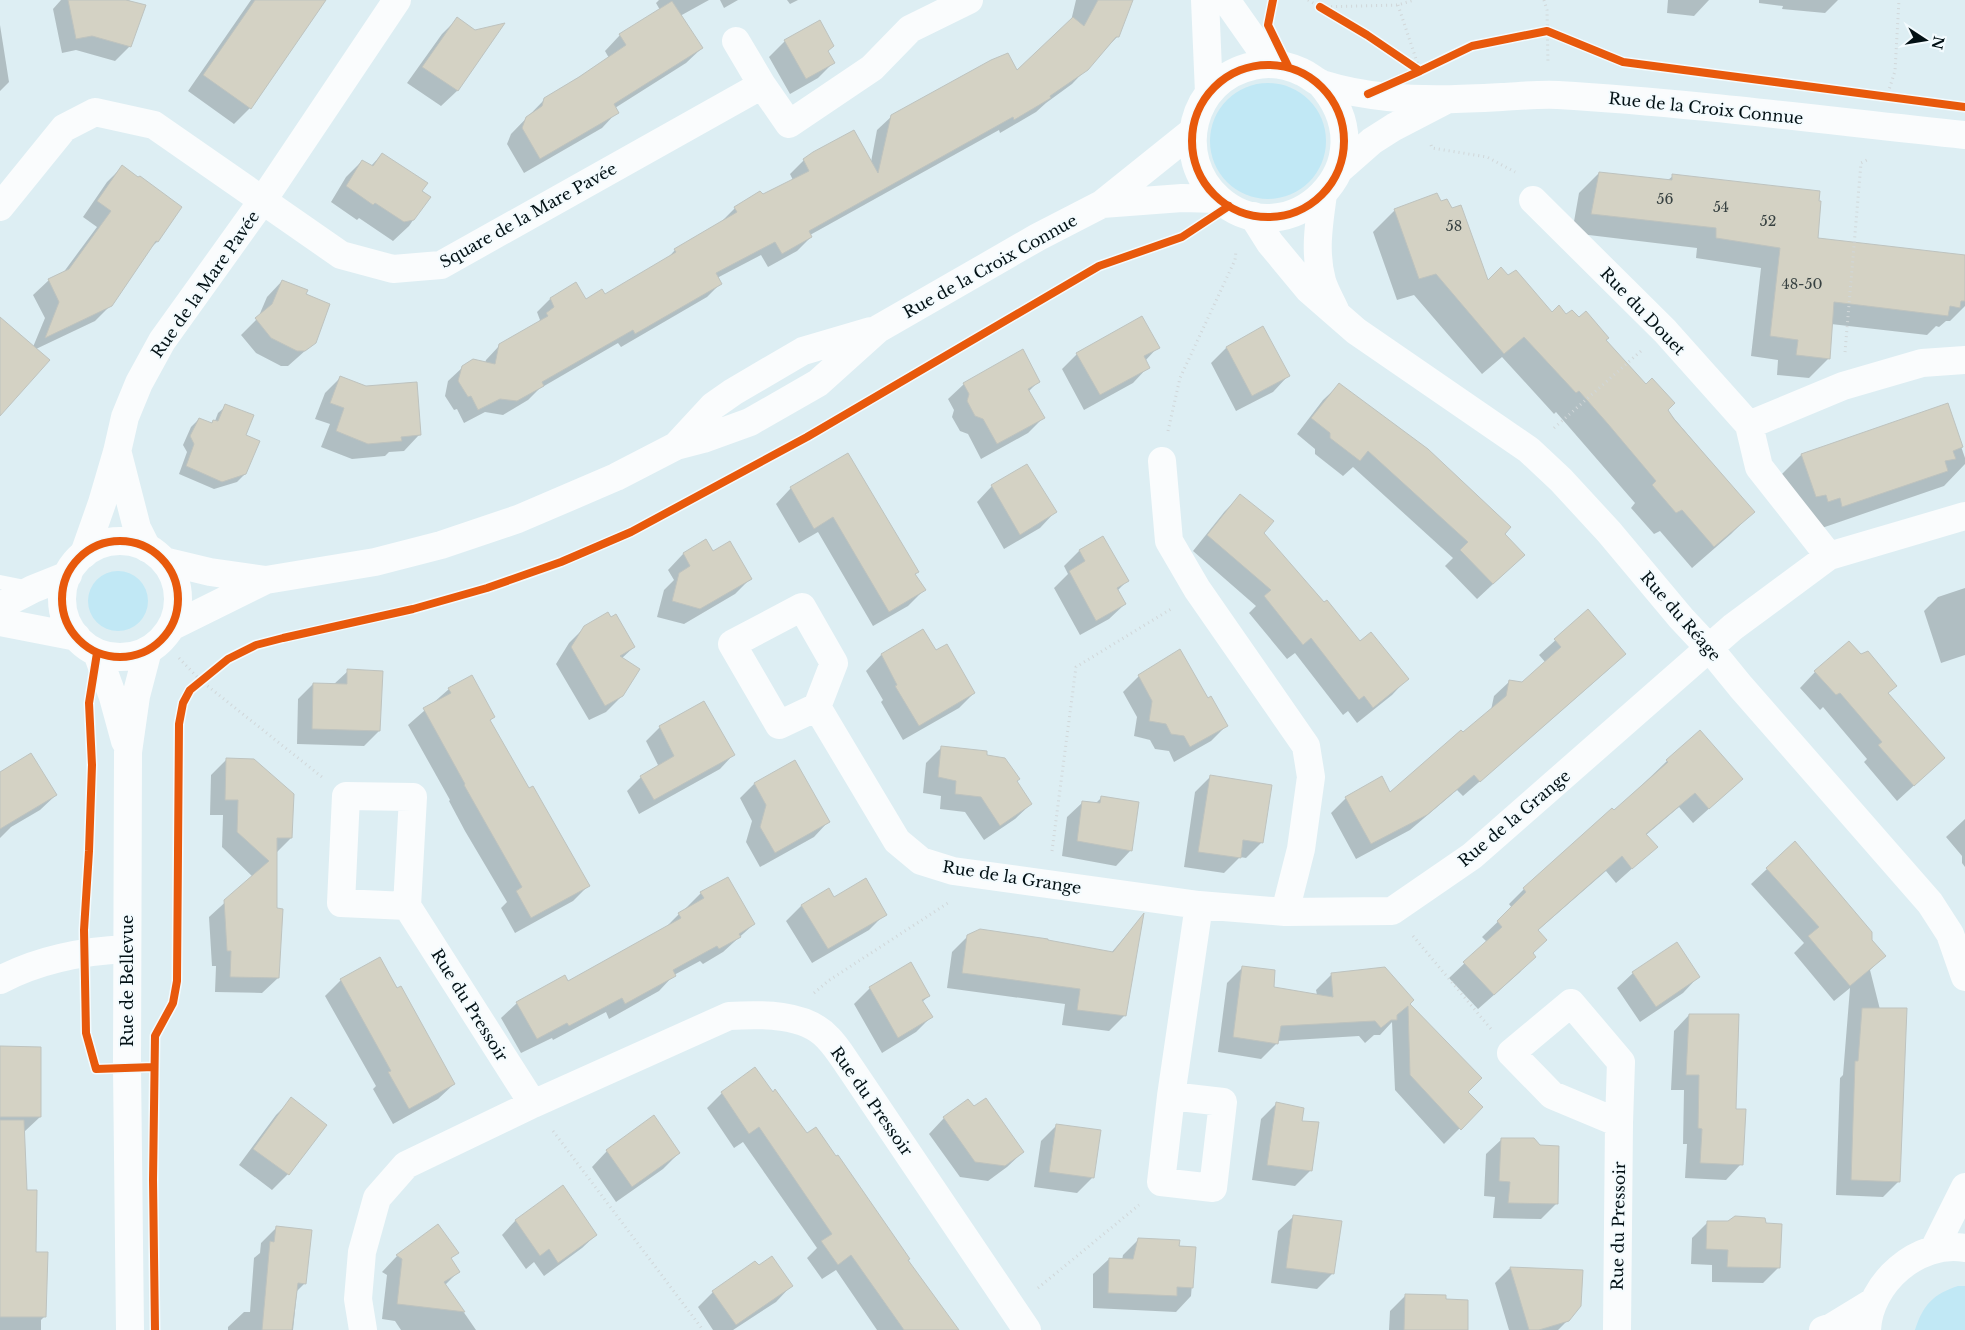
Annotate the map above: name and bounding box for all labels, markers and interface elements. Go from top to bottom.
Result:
north arrow [1900,15,1950,65]
text: N [1928,34,1948,51]
street label: Rue de la Croix Connue [1608,88,1804,128]
street label: Square de la Mare Pavée [436,158,620,272]
house number: 56 [1657,190,1673,208]
house number: 54 [1713,198,1729,216]
street label: Rue de la Mare Pavée [147,207,263,361]
street label: Rue de la Croix Connue [900,210,1080,322]
house number: 52 [1760,212,1776,230]
house number: 58 [1446,217,1462,235]
street label: Rue du Douet [1596,263,1690,359]
house number: 48-50 [1781,275,1823,293]
street label: Rue du Réage [1637,567,1725,665]
street label: Rue de la Grange [1454,765,1574,871]
street label: Rue de la Grange [941,856,1083,898]
street label: Rue de Bellevue [117,915,137,1047]
street label: Rue du Pressoir [427,945,513,1065]
street label: Rue du Pressoir [827,1042,917,1160]
street label: Rue du Pressoir [1607,1161,1629,1291]

